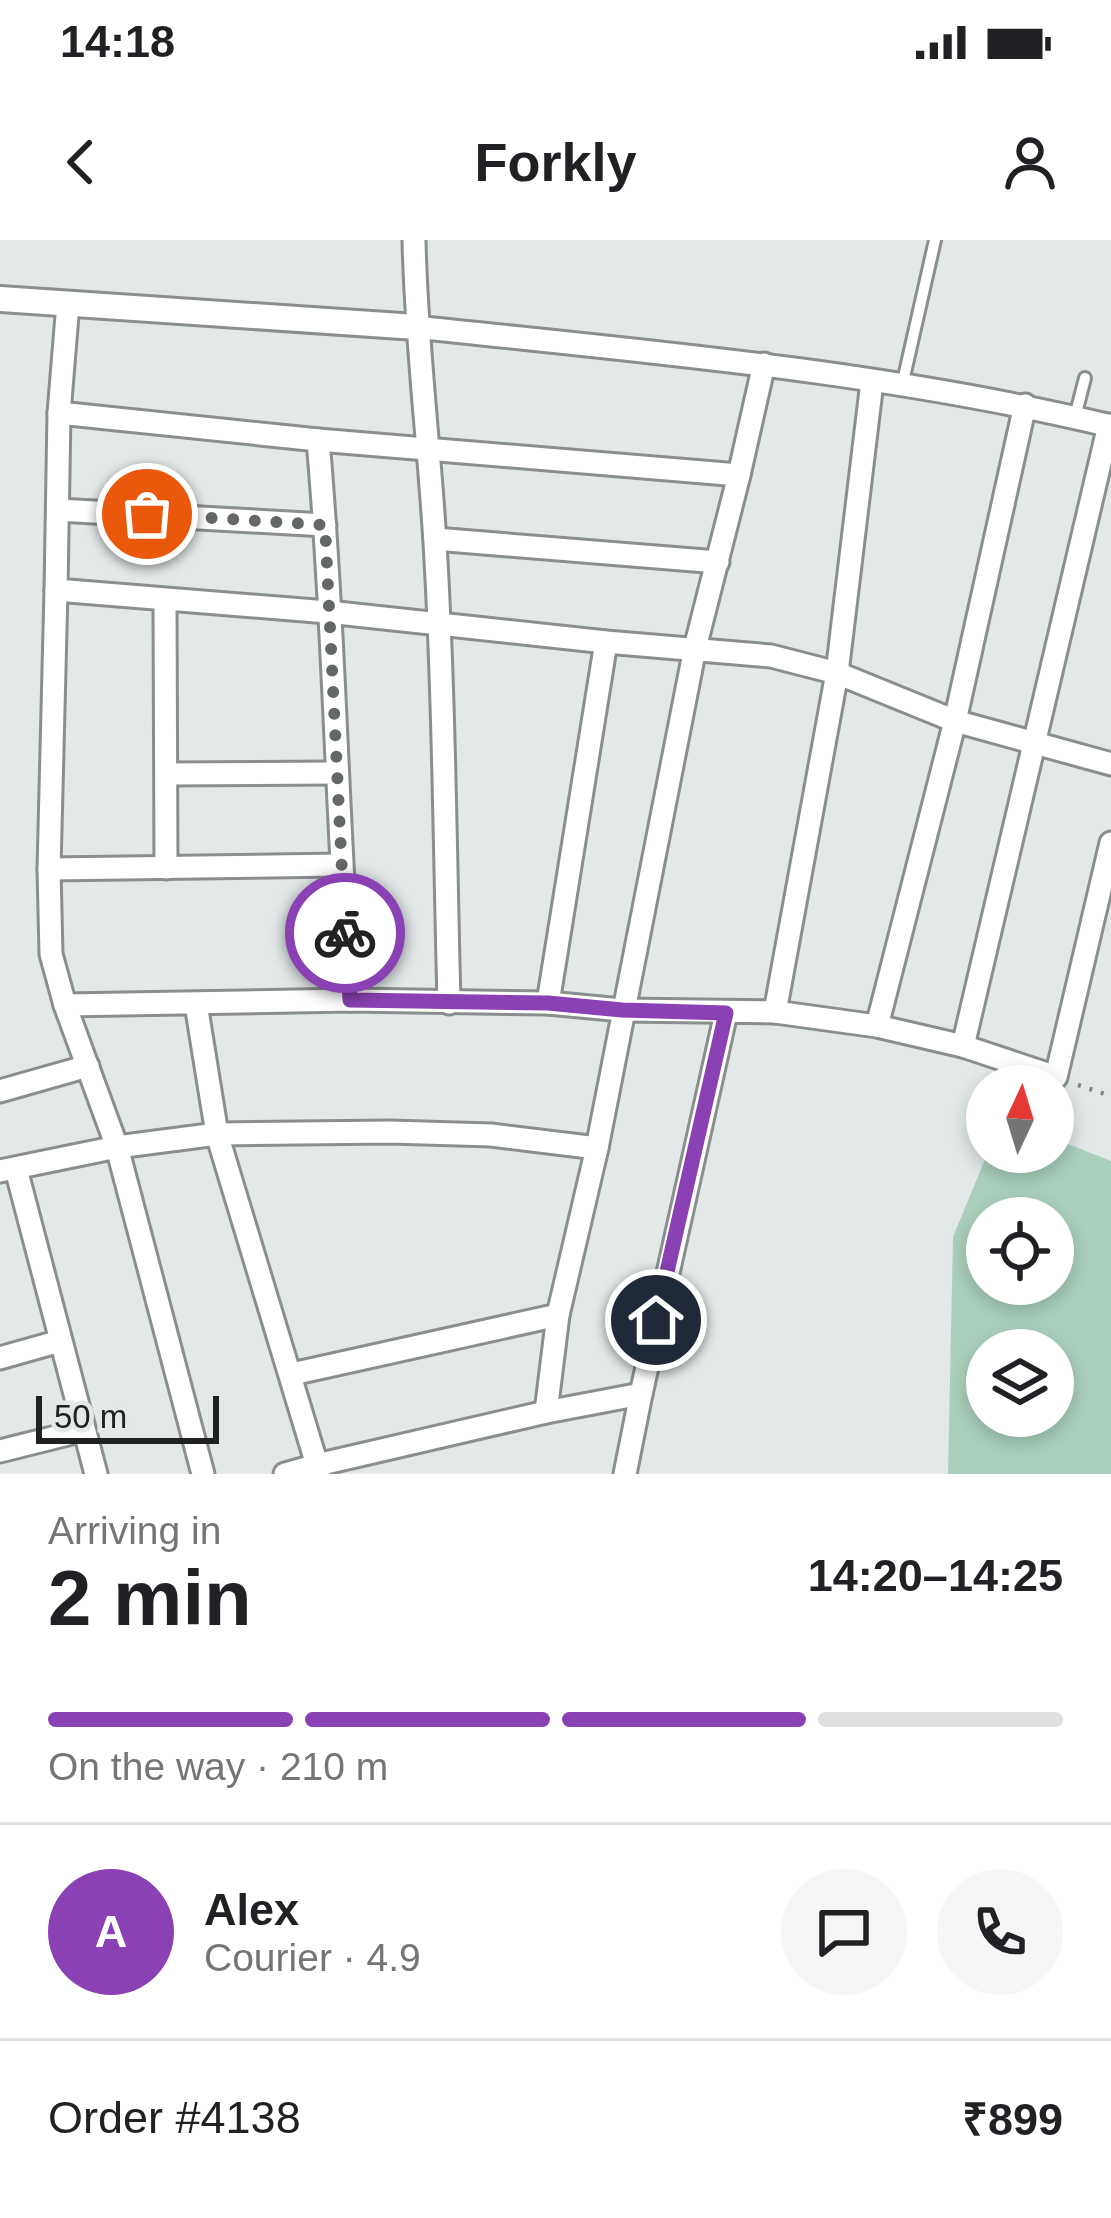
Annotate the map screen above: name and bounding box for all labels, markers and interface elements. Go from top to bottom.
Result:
text: 14:18 [60,16,175,67]
icon: back [48,129,114,195]
icon: person [997,129,1063,195]
text: Forkly [474,132,637,192]
pin [96,463,198,565]
icon: bag [114,481,180,547]
courier [285,873,405,993]
icon: bike [312,900,378,966]
north arrow [966,1065,1074,1173]
map controls [966,1065,1074,1437]
button: locate [966,1197,1074,1305]
pin [605,1269,707,1371]
icon: home [623,1287,689,1353]
button: layers [966,1329,1074,1437]
scale bar [36,1390,219,1443]
text: 50 m [54,1398,127,1435]
text: Arriving in [48,1509,221,1552]
text: 14:20–14:25 [808,1550,1063,1601]
text: 2 min [48,1554,252,1642]
text: On the way · 210 m [48,1745,388,1788]
button: chat [781,1869,907,1995]
button: phone [937,1869,1063,1995]
text: Alex [204,1884,299,1935]
text: A [95,1906,127,1957]
text: Courier · 4.9 [204,1936,421,1979]
text: Order #4138 [48,2092,301,2143]
text: ₹899 [962,2094,1063,2145]

